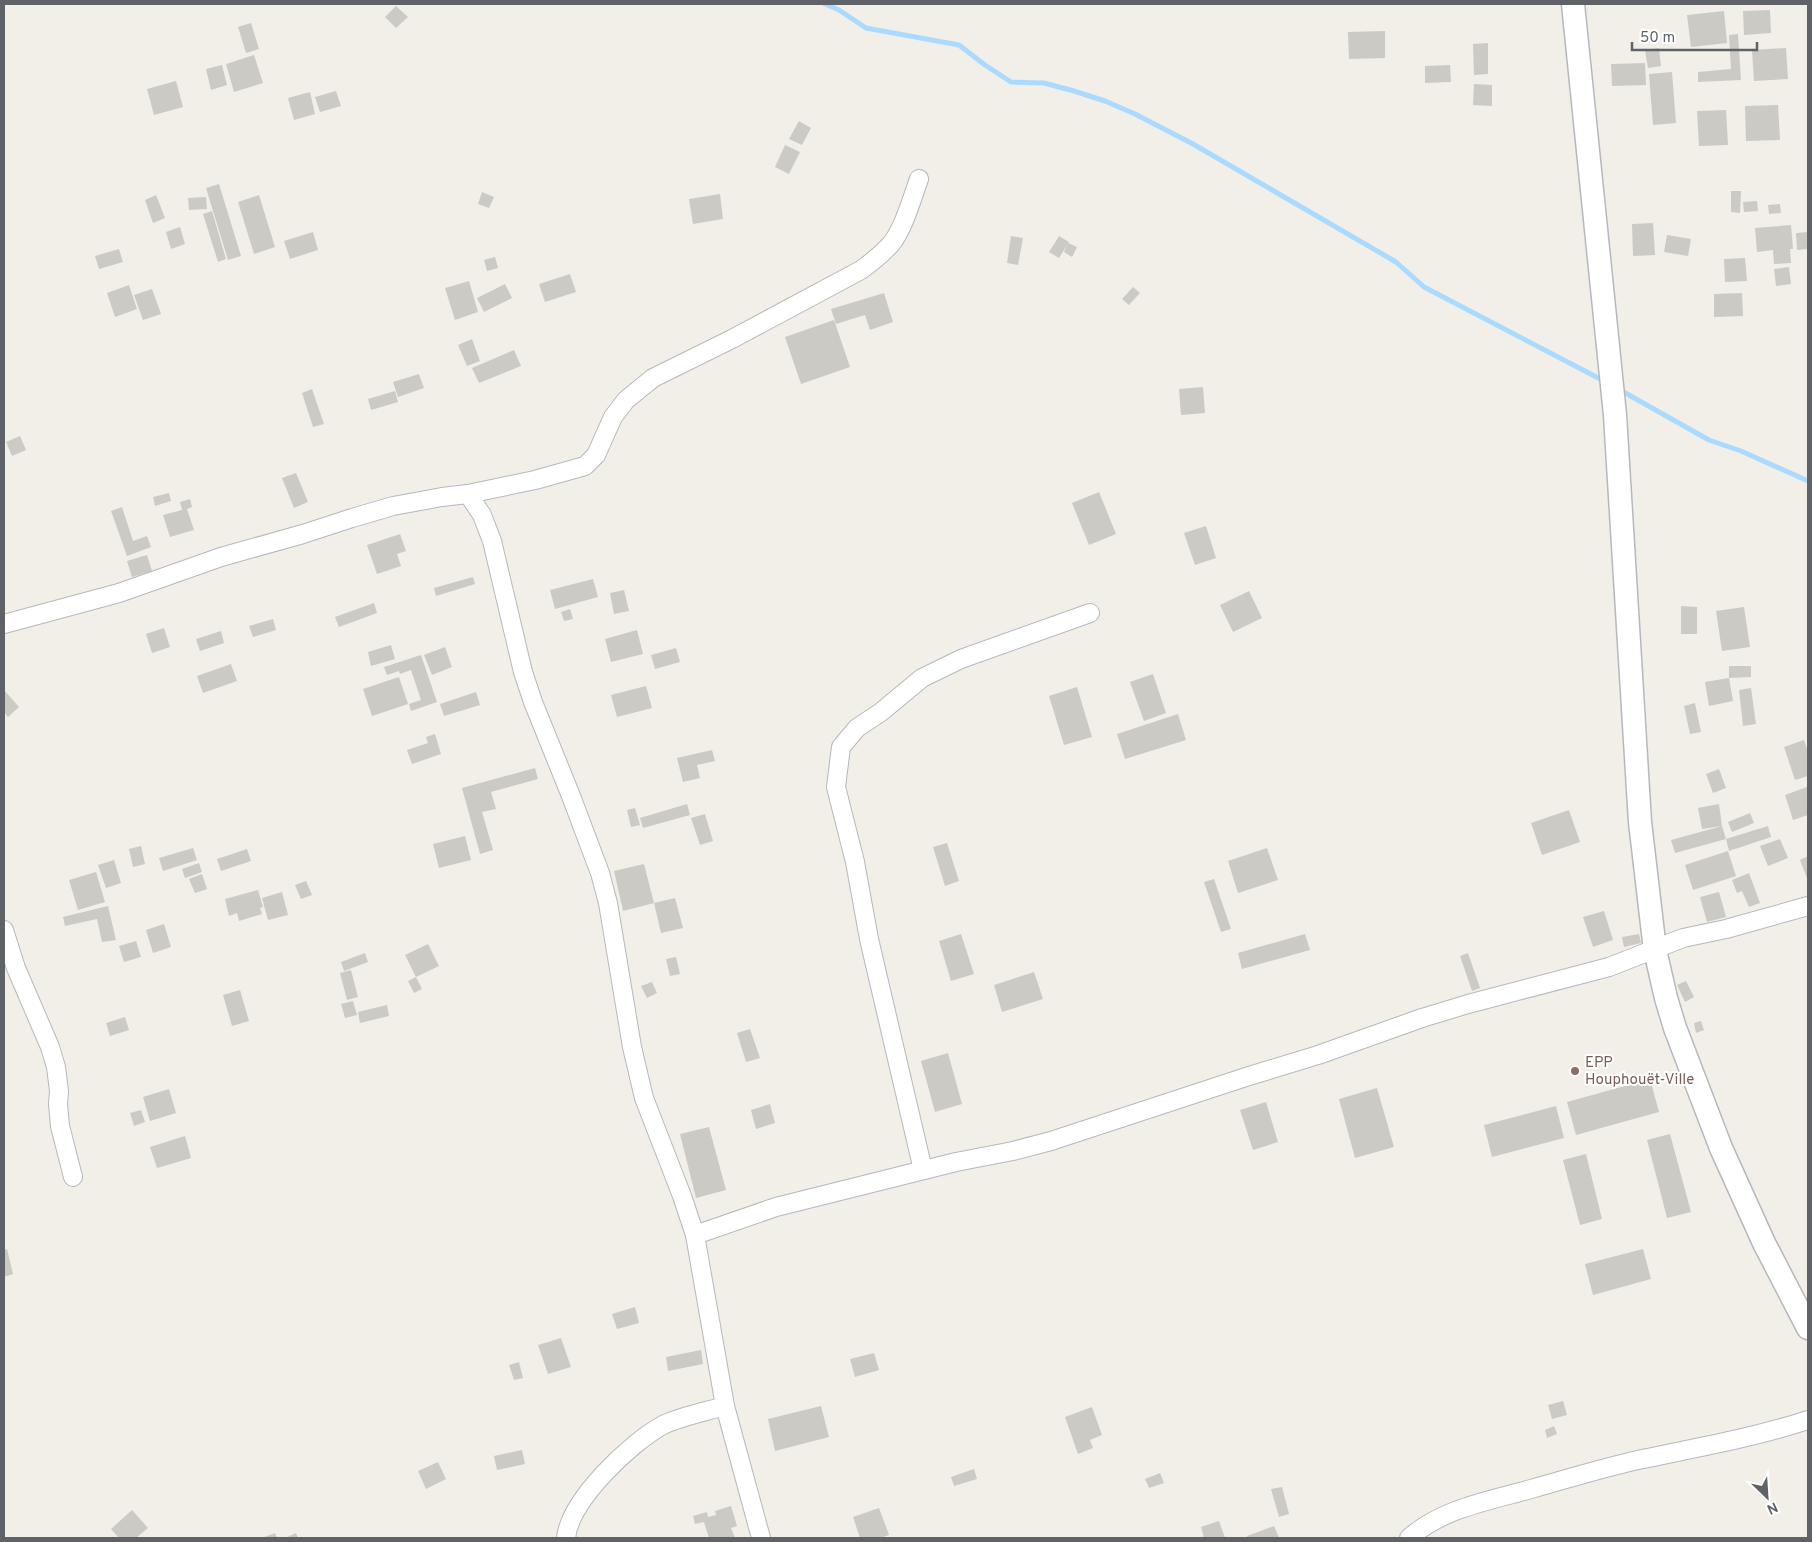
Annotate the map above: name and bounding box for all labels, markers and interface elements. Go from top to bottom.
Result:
scale bar [1632,20,1757,52]
text: 50 m [1640,29,1675,48]
place label: EPP Houphouët-Ville [1585,1054,1694,1090]
marker: EPP Houphouët-Ville [1569,1065,1581,1077]
north arrow [1742,1472,1792,1522]
text: N [1764,1498,1780,1517]

